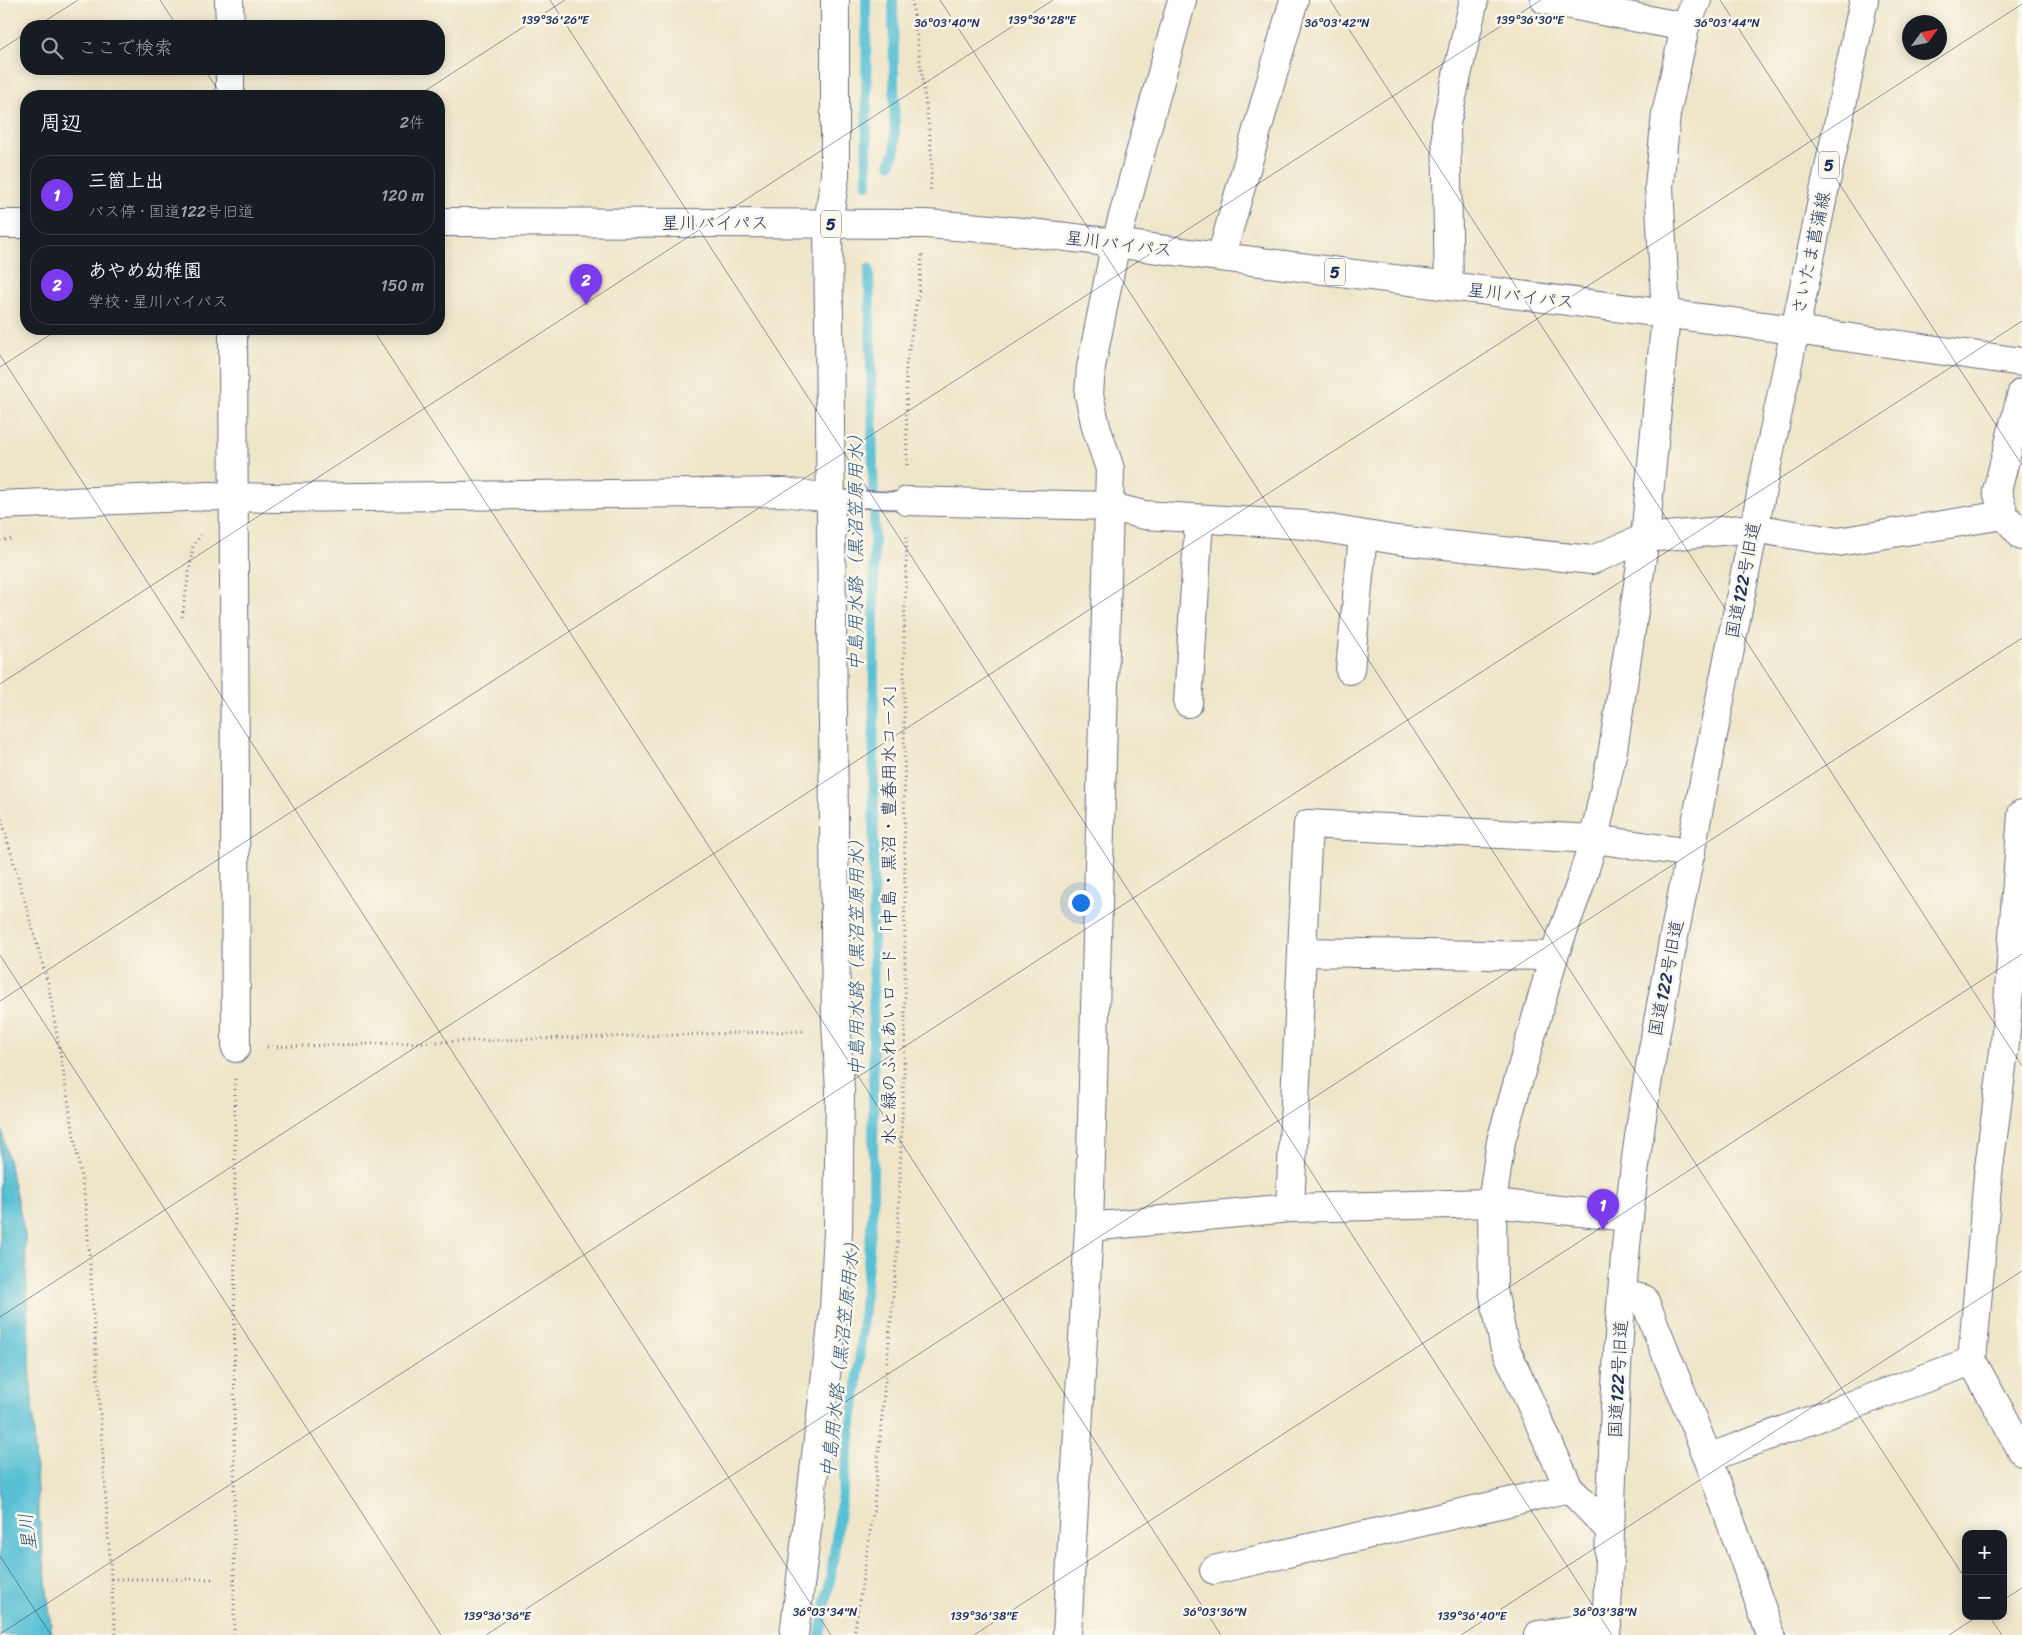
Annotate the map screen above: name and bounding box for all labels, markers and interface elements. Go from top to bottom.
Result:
text: 139°36'26"E [521,9,590,31]
text: 139°36'28"E [1008,9,1077,31]
text: 139°36'30"E [1496,9,1565,31]
text: 36°03'40"N [914,12,980,34]
text: 36°03'42"N [1305,12,1370,34]
text: 36°03'44"N [1694,12,1760,34]
north arrow [1902,15,1947,60]
search box [20,20,445,75]
text: ここで検索 [78,31,173,64]
icon: search [38,34,66,62]
text: 周辺 [40,104,82,142]
text: 2件 [400,108,425,137]
road number: 5 [1819,152,1839,178]
text: 三箇上出 [88,164,164,197]
text: 1 [54,181,60,210]
text: 120 m [381,181,424,210]
street label: さいたま菖蒲線 [1782,188,1840,318]
text: バス停 · 国道122号旧道 [88,197,254,226]
street label: 星川バイパス [661,207,769,239]
road number: 5 [821,210,841,238]
street label: 星川バイパス [1064,222,1174,266]
text: あやめ幼稚園 [88,254,202,287]
road number: 5 [1325,258,1345,286]
pin: 2 [570,264,602,305]
text: 2 [52,271,62,300]
text: 150 m [381,271,424,300]
street label: 星川バイパス [1466,274,1576,318]
text: 学校 · 星川バイパス [88,287,228,316]
water label: 中島用水路（黒沼笠原用水） [839,424,872,672]
street label: 国道122号旧道 [1716,519,1770,641]
street label: 水と緑のふれあいロード 「中島・黒沼・豊春用水コース」 [873,674,905,1146]
water label: 中島用水路（黒沼笠原用水） [840,829,873,1077]
your location [1068,890,1094,916]
street label: 国道122号旧道 [1639,917,1693,1039]
pin: 1 [1587,1189,1619,1230]
water label: 中島用水路（黒沼笠原用水） [811,1230,870,1480]
street label: 国道122号旧道 [1599,1319,1637,1439]
water label: 星川 [9,1511,46,1553]
map controls [1962,1530,2007,1620]
button: + [1962,1530,2007,1575]
button: − [1962,1575,2007,1620]
text: 36°03'34"N [793,1601,858,1623]
text: 36°03'36"N [1183,1601,1248,1623]
text: 36°03'38"N [1573,1601,1638,1623]
text: 139°36'36"E [463,1605,532,1627]
text: 139°36'38"E [950,1605,1019,1627]
text: 139°36'40"E [1438,1605,1508,1627]

